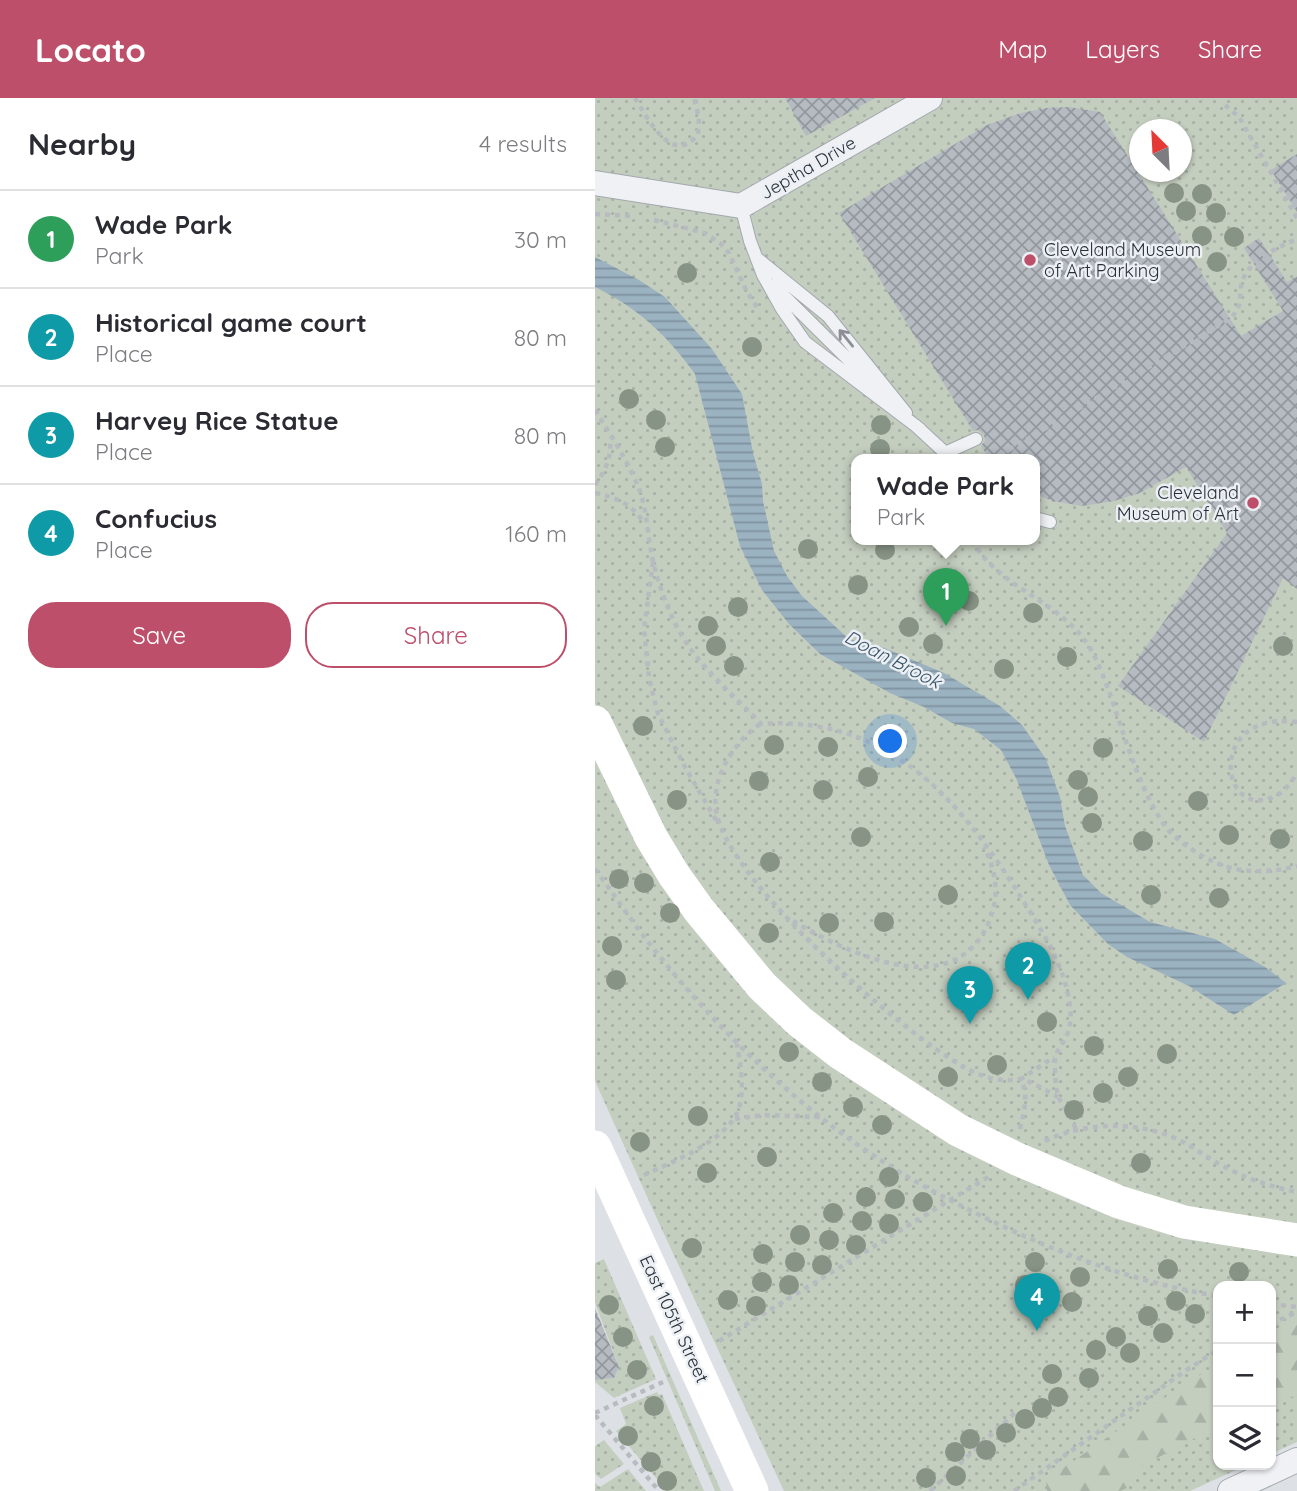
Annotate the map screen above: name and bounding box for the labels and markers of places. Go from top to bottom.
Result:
place label: Cleveland Museum of Art Parking [1044,238,1201,282]
marker: Cleveland Museum of Art Parking [1022,252,1038,268]
place label: Cleveland Museum of Art [1117,481,1239,525]
marker: Cleveland Museum of Art [1245,495,1261,511]
pin: 1 [923,568,969,626]
pin: 2 [1005,942,1051,1000]
pin: 3 [947,966,993,1024]
pin: 4 [1014,1273,1060,1331]

